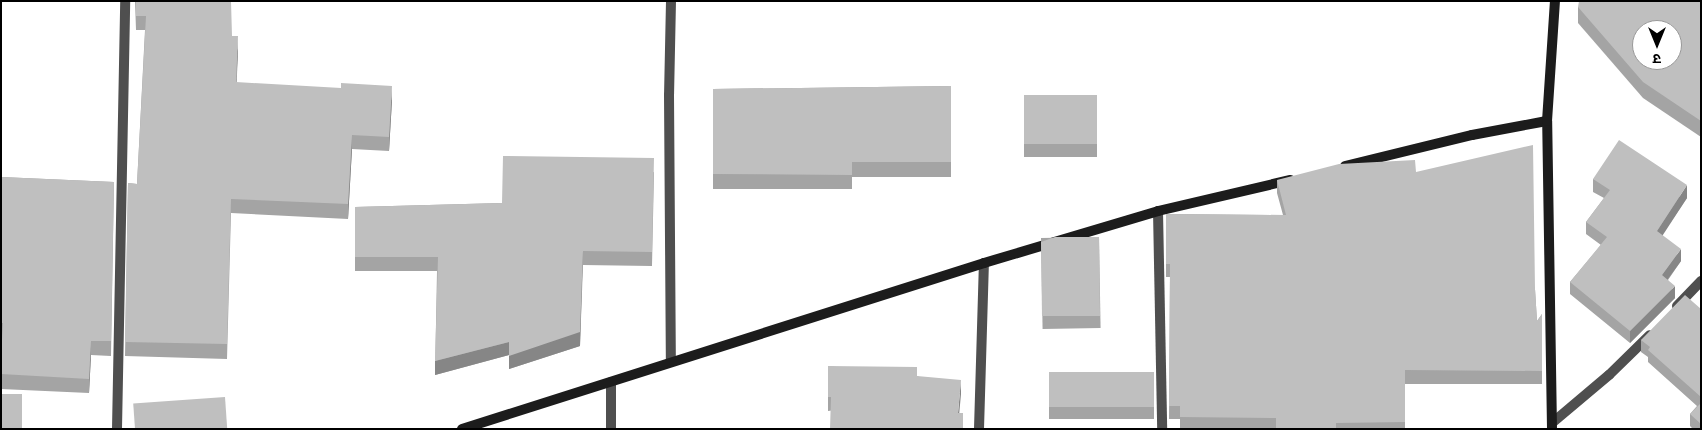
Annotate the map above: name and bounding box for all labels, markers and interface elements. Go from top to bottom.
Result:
north arrow [1632,20,1682,70]
text: उ [1653,50,1661,68]

